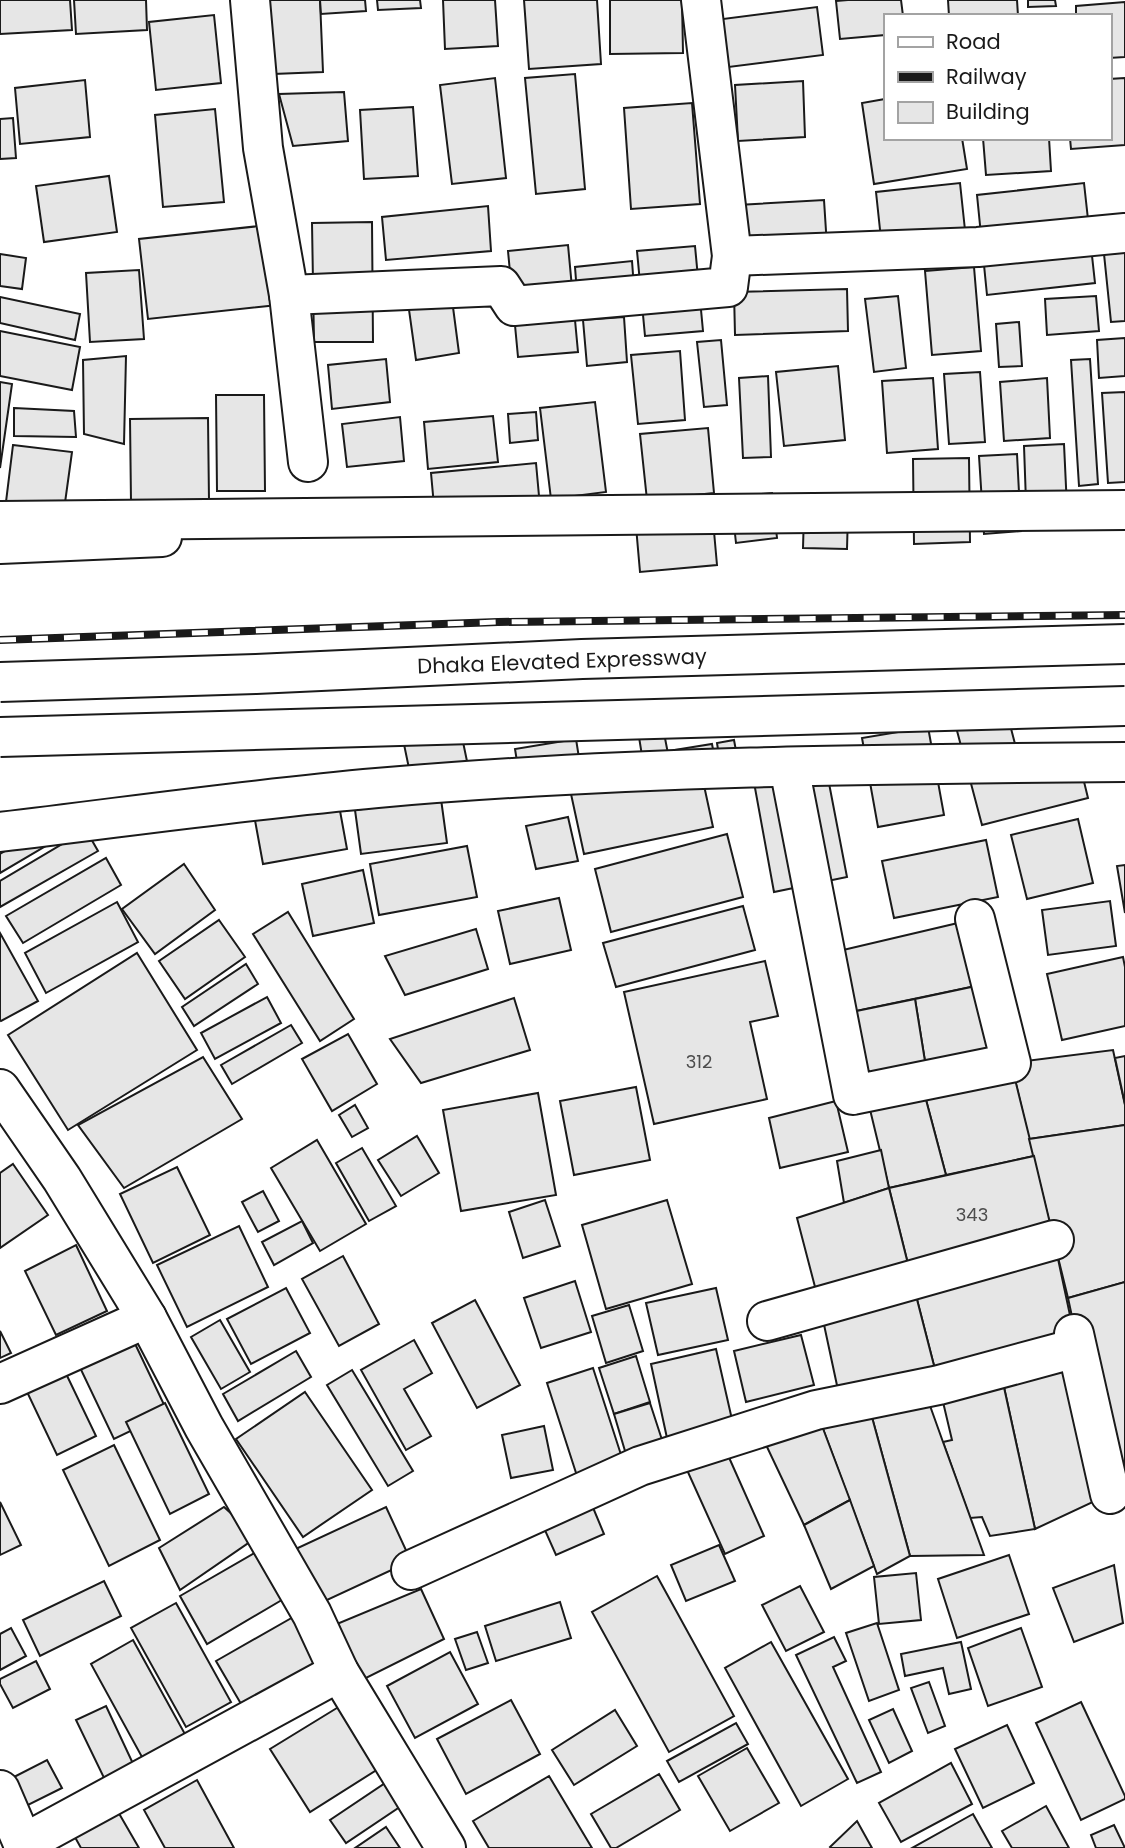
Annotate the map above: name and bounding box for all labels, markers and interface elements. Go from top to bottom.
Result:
legend [884,14,1111,140]
text: Road [946,27,1001,56]
text: Railway [946,62,1027,91]
text: Building [946,97,1030,126]
street label: Dhaka Elevated Expressway [417,641,707,681]
house number: 312 [686,1049,712,1074]
house number: 343 [956,1202,988,1227]

